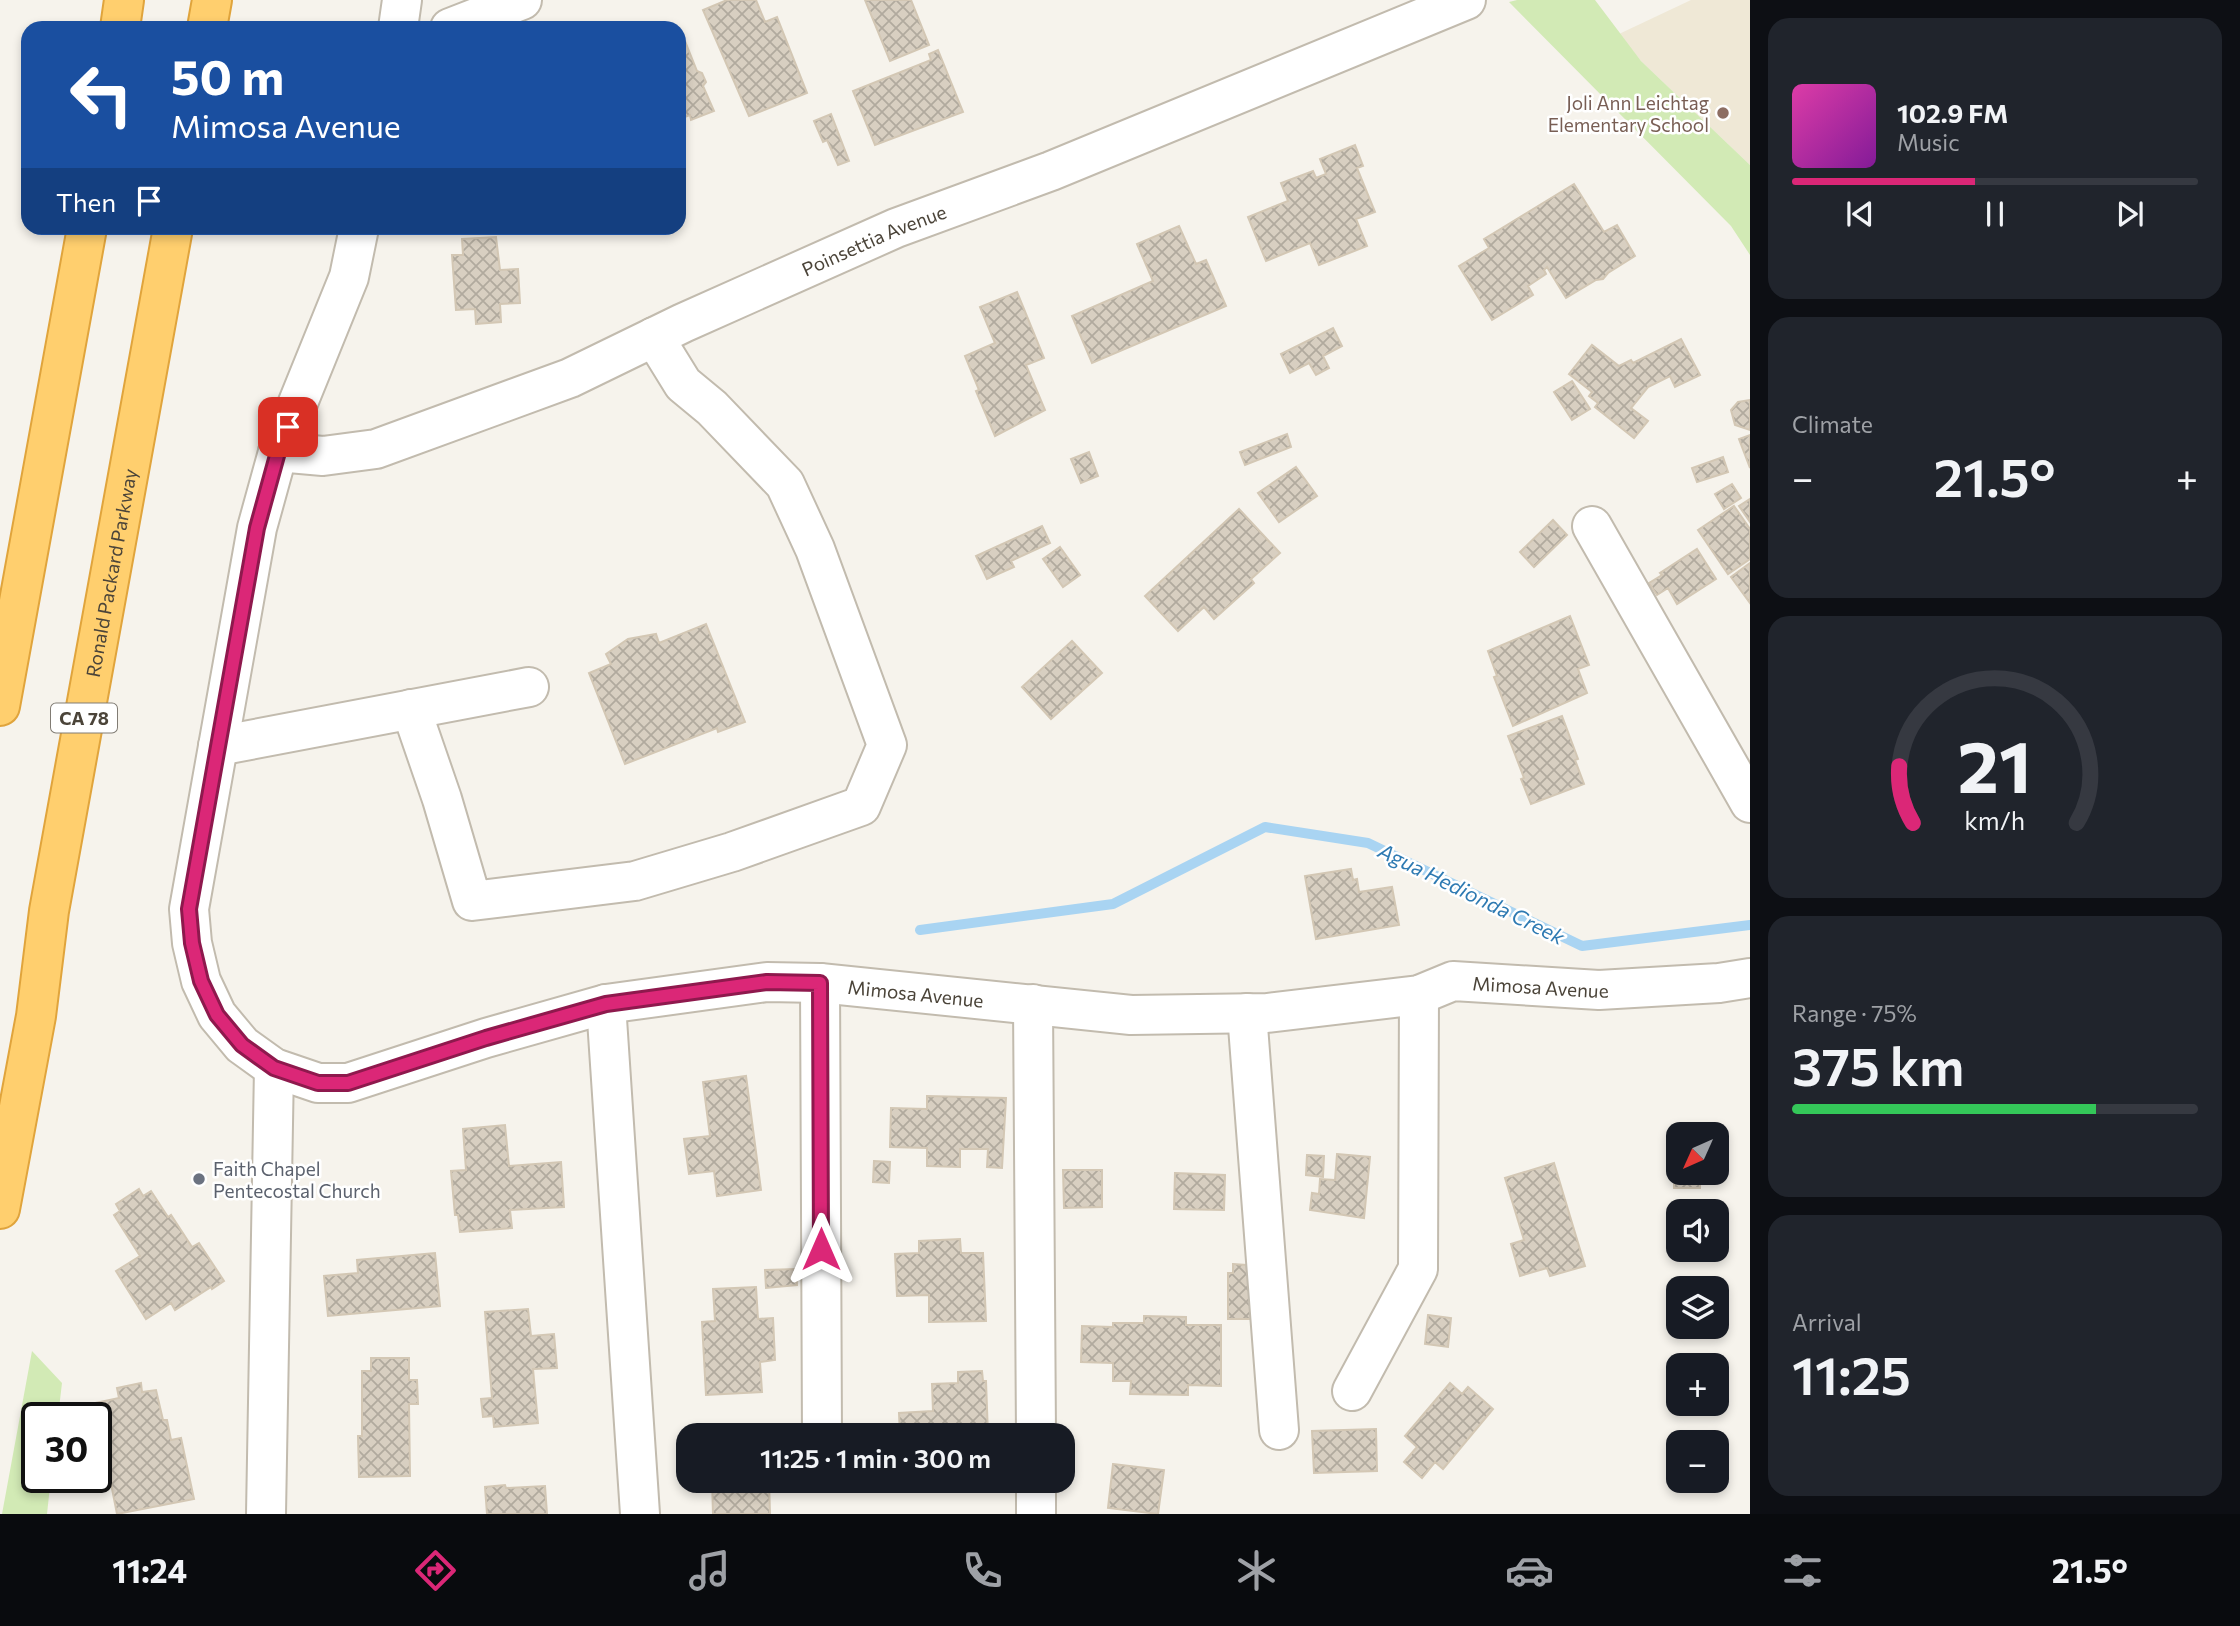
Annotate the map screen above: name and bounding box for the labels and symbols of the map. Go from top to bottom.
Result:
place label: Joli Ann Leichtag Elementary School [1548,91,1709,136]
marker: Joli Ann Leichtag Elementary School [1715,105,1731,121]
street label: Poinsettia Avenue [798,199,949,280]
pin [258,397,318,457]
street label: Ronald Packard Parkway [80,466,141,679]
road number: CA 78 [51,704,117,732]
water label: Agua Hedionda Creek [1374,837,1570,949]
street label: Mimosa Avenue [1472,971,1609,1002]
street label: Mimosa Avenue [847,974,985,1011]
north arrow [1666,1122,1729,1185]
place label: Faith Chapel Pentecostal Church [213,1157,381,1202]
marker: Faith Chapel Pentecostal Church [191,1171,207,1187]
position arrow [784,1212,858,1286]
speed limit sign: 30 [21,1402,112,1493]

